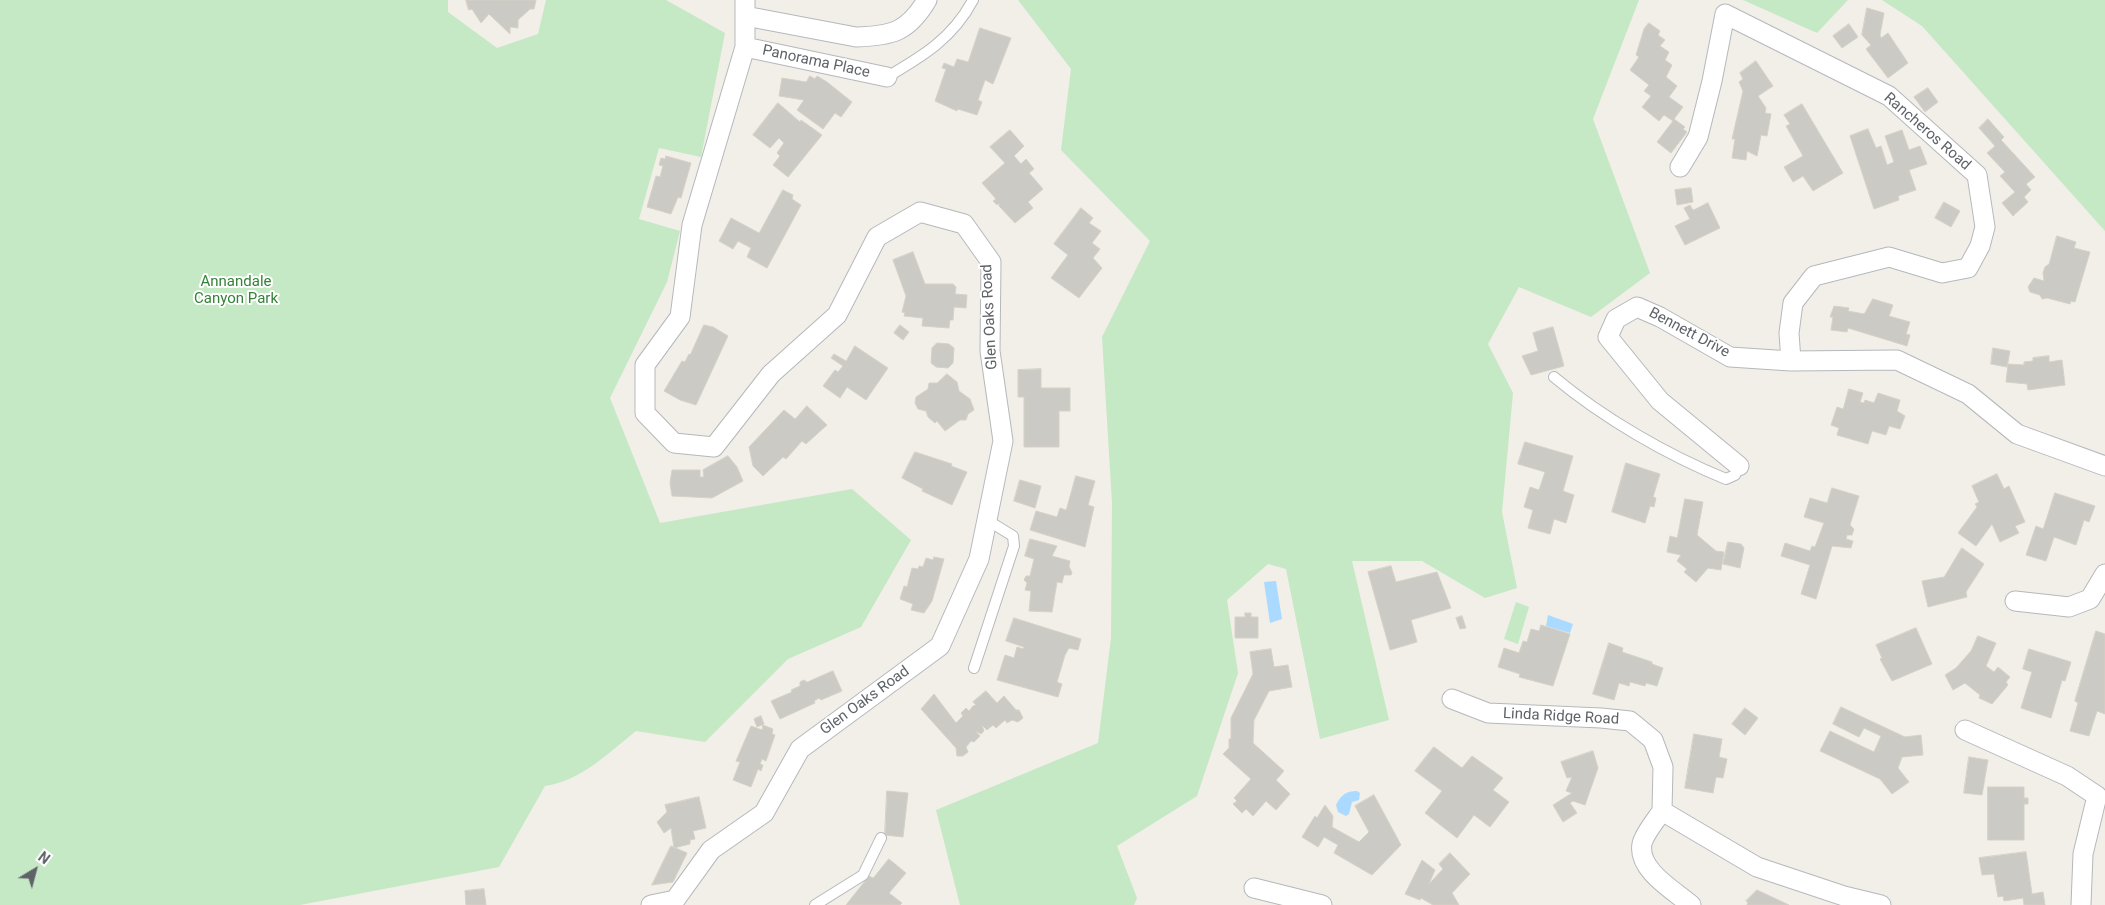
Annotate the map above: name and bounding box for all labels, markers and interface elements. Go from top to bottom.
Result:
street label: Panorama Place [761,42,871,82]
street label: Rancheros Road [1880,89,1974,175]
street label: Glen Oaks Road [978,264,1002,370]
park label: Annandale Canyon Park [194,273,278,308]
street label: Bennett Drive [1645,304,1733,362]
street label: Glen Oaks Road [817,663,913,739]
street label: Linda Ridge Road [1503,705,1619,729]
north arrow [10,845,60,895]
text: N [35,849,53,867]

